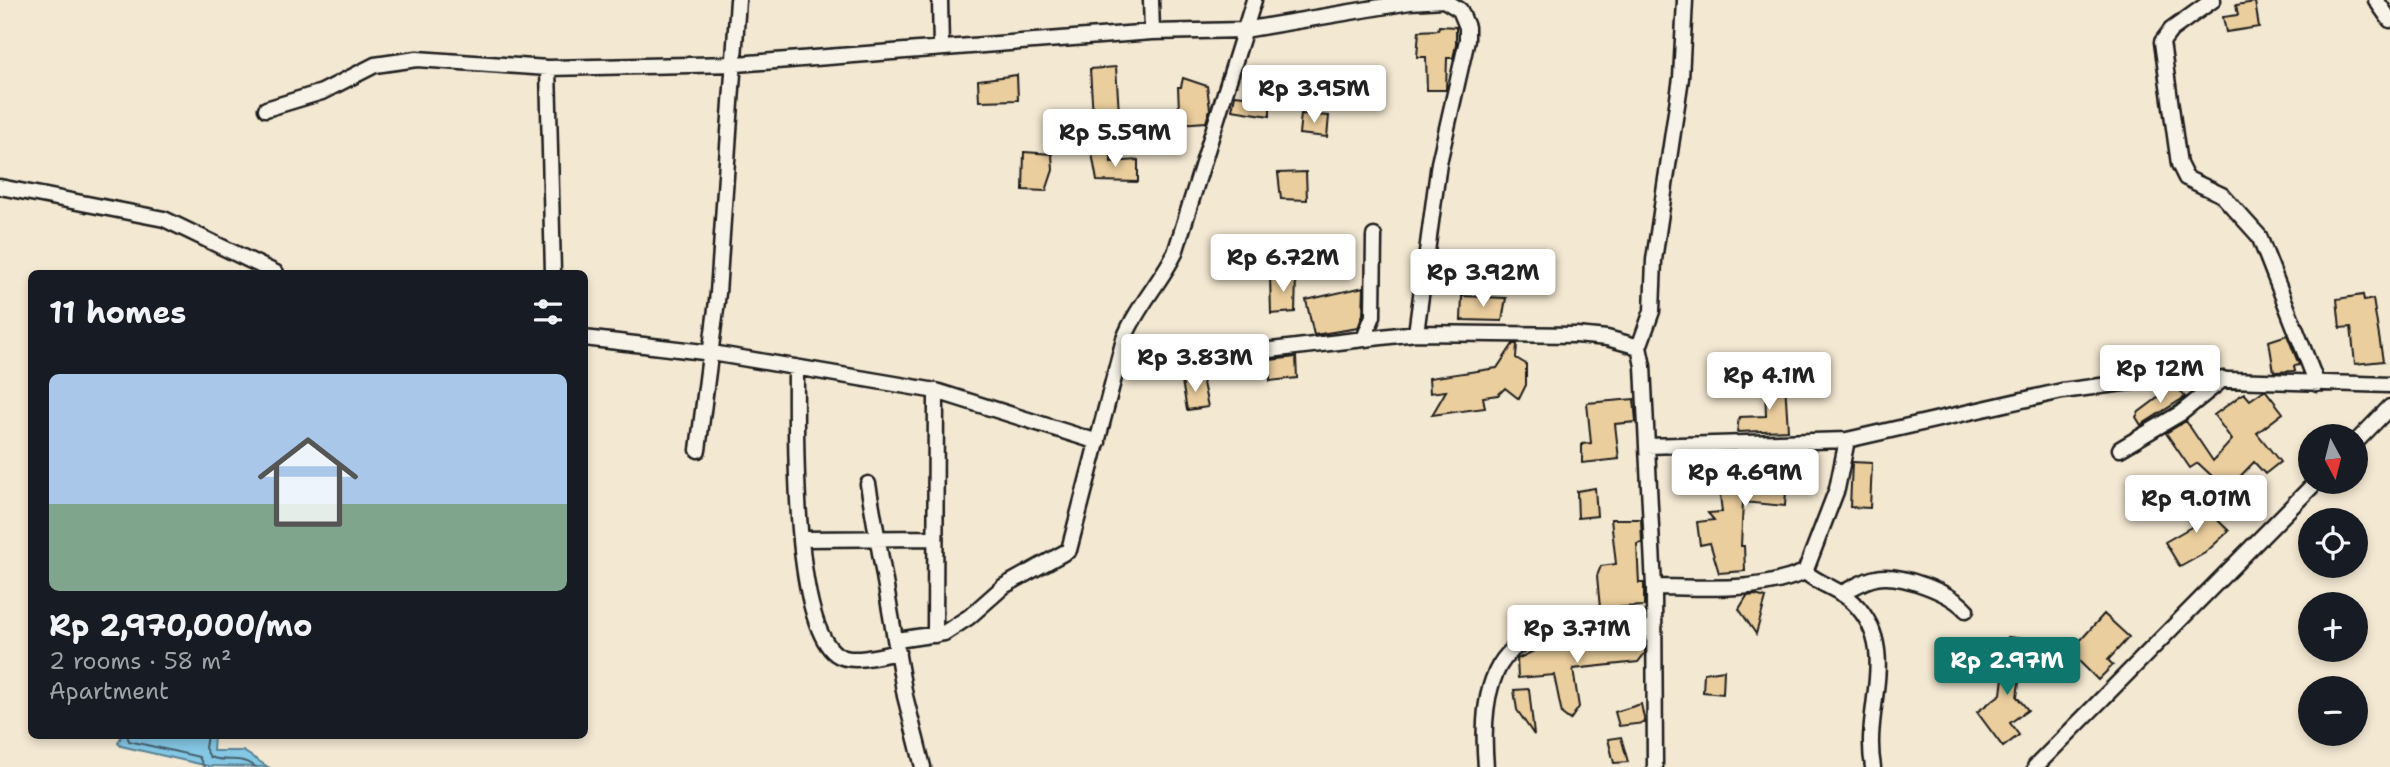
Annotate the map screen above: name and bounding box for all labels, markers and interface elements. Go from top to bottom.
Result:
pin: Rp 3.95M [1242,66,1386,125]
text: Rp 3.95M [1258,73,1370,103]
pin: Rp 5.59M [1043,110,1187,169]
text: Rp 5.59M [1059,117,1171,147]
pin: Rp 6.72M [1211,234,1355,294]
text: Rp 6.72M [1227,242,1339,272]
pin: Rp 3.92M [1411,250,1555,309]
text: Rp 3.92M [1426,257,1540,287]
text: 11 homes [49,292,186,333]
icon: filters [529,293,567,331]
pin: Rp 3.83M [1123,334,1267,394]
text: Rp 3.83M [1137,342,1253,372]
pin: Rp 12M [2103,346,2217,405]
pin: Rp 4.1M [1704,352,1834,412]
text: Rp 12M [2116,353,2204,383]
text: Rp 4.1M [1723,360,1815,390]
icon: home [245,419,371,545]
north arrow [2298,424,2368,494]
map controls [2298,424,2368,746]
pin: Rp 4.69M [1673,449,1817,509]
text: Rp 4.69M [1688,457,1802,487]
pin: Rp 9.01M [2124,476,2268,535]
text: Rp 9.01M [2141,483,2251,513]
button: locate [2298,508,2368,578]
button: + [2298,592,2368,662]
text: Rp 2,970,000/mo [49,605,313,646]
pin: Rp 3.71M [1505,606,1649,665]
text: Rp 3.71M [1523,613,1631,643]
pin: Rp 2.97M [1935,638,2079,697]
text: Rp 2.97M [1950,645,2064,675]
text: 2 rooms · 58 m² [49,646,232,676]
text: Apartment [49,676,169,706]
button: − [2298,676,2368,746]

